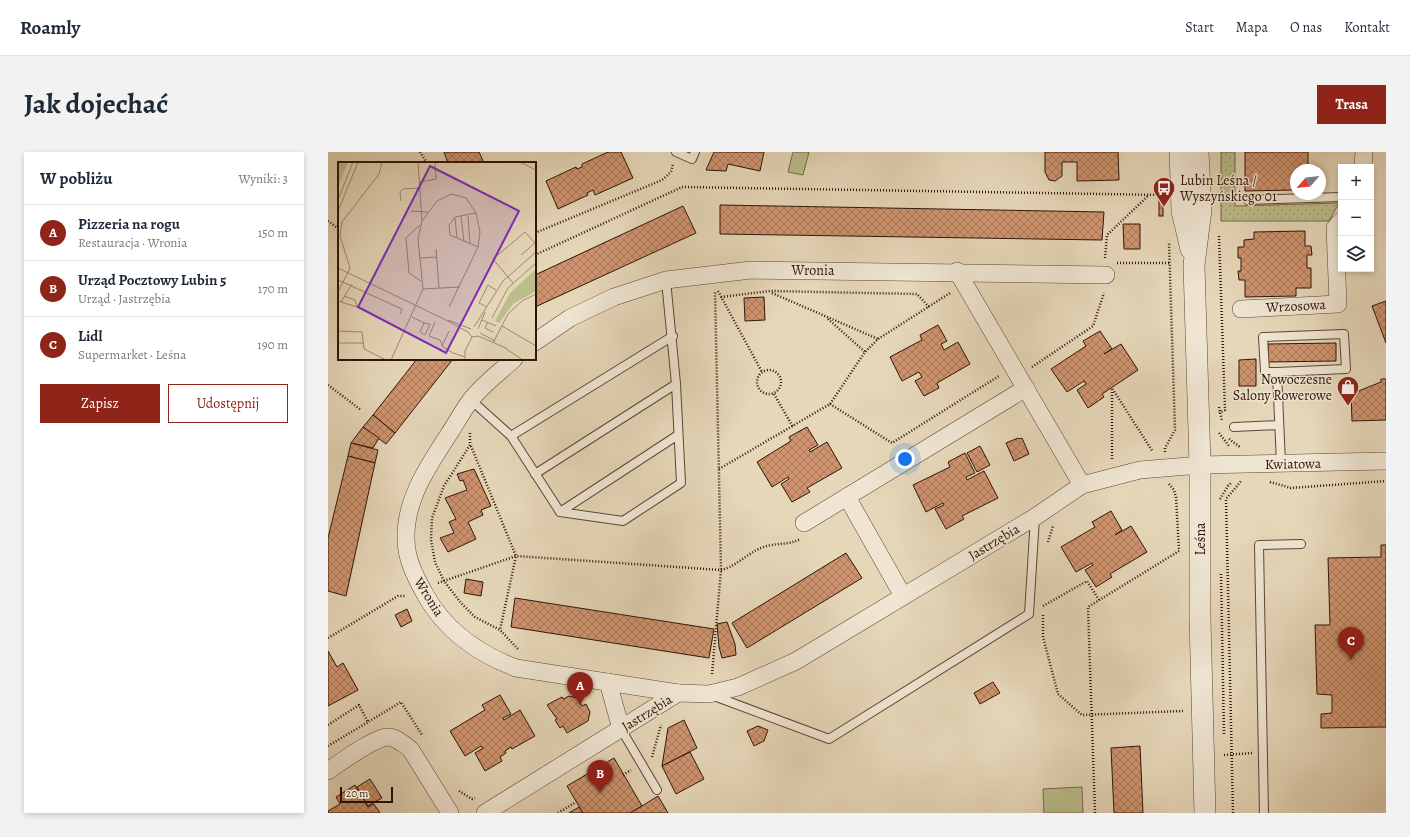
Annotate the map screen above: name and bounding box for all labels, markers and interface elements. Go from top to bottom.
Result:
text: Roamly [20,15,80,41]
text: Start [1185,18,1214,37]
text: Mapa [1236,18,1268,37]
text: O nas [1290,18,1322,37]
text: Kontakt [1344,18,1390,37]
text: Jak dojechać [24,85,168,123]
button: Trasa [1317,85,1386,124]
inset map [338,162,536,360]
north arrow [1290,164,1326,200]
map controls [1338,164,1374,272]
button: + [1338,164,1374,200]
text: W pobliżu [40,167,112,190]
text: Wyniki: 3 [238,170,288,187]
place label: Lubin Leśna / Wyszyńskiego 01 [1179,171,1277,206]
bus stop icon: Lubin Leśna / Wyszyńskiego 01 [1151,175,1177,208]
button: − [1338,200,1374,236]
text: Pizzeria na rogu [78,214,180,234]
text: A [49,224,57,241]
text: 150 m [258,224,288,241]
text: Restauracja · Wronia [78,234,187,251]
button: layers [1338,236,1374,272]
street label: Wronia [791,261,835,280]
text: Urząd Pocztowy Lubin 5 [78,270,227,290]
text: B [49,280,57,297]
text: 170 m [258,280,288,297]
text: Urząd · Jastrzębia [78,290,171,307]
street label: Wrzosowa [1265,295,1327,317]
text: Lidl [78,326,102,346]
text: C [49,336,57,353]
text: 190 m [257,336,288,353]
text: Supermarket · Leśna [78,346,186,363]
place label: Nowoczesne Salony Rowerowe [1233,370,1332,405]
shop icon: Nowoczesne Salony Rowerowe [1335,374,1361,407]
button: Zapisz [40,384,160,423]
button: Udostępnij [168,384,288,423]
your location [895,449,915,469]
street label: Kwiatowa [1265,454,1322,474]
street label: Jastrzębia [965,519,1024,565]
street label: Leśna [1191,522,1210,556]
street label: Wronia [409,573,449,621]
pin: C [1338,627,1364,660]
pin: A [567,672,593,705]
street label: Jastrzębia [618,690,676,736]
pin: B [587,760,613,793]
scale bar [340,785,393,804]
text: 20 m [346,786,368,801]

